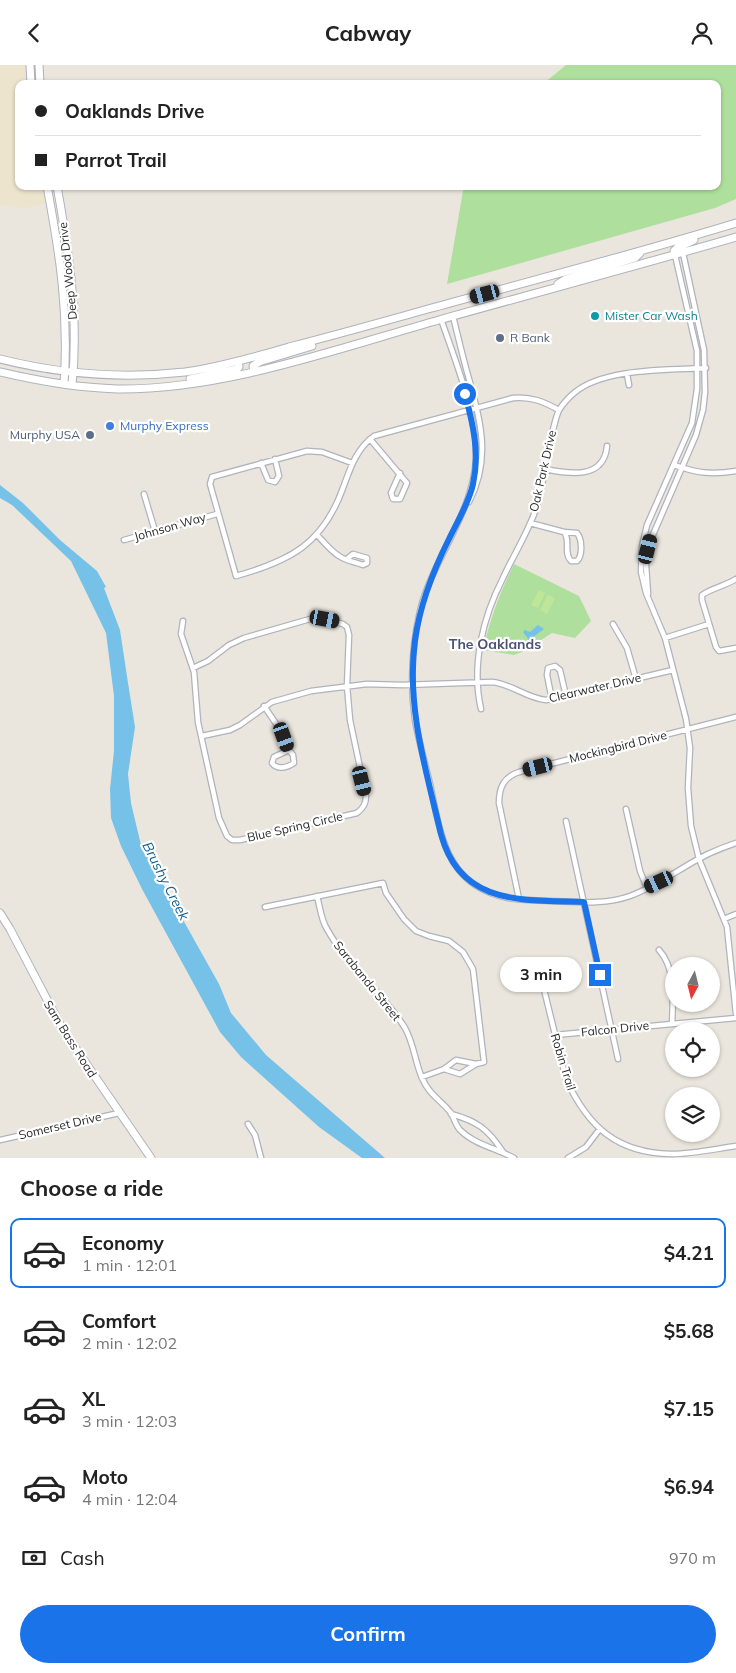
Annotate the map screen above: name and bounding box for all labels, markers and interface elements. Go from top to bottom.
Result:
icon: back [20,19,48,47]
text: Cabway [325,19,411,47]
icon: person [688,19,716,47]
text: Oaklands Drive [65,99,204,123]
text: Parrot Trail [65,148,167,172]
street label: Deep Wood Drive [55,222,80,321]
car [468,283,501,305]
place label: Mister Car Wash [605,308,698,323]
marker: Mister Car Wash [589,310,601,322]
place label: R Bank [510,330,551,345]
marker: R Bank [494,332,506,344]
route start [454,383,476,405]
place label: Murphy Express [120,418,209,433]
marker: Murphy Express [104,420,116,432]
place label: Murphy USA [10,427,80,442]
marker: Murphy USA [84,429,96,441]
street label: Oak Park Drive [526,429,559,513]
street label: Johnson Way [132,509,208,544]
car [637,533,658,565]
car [308,609,341,629]
district label: The Oaklands [449,635,541,653]
street label: Clearwater Drive [547,670,642,705]
car [271,720,296,754]
street label: Mockingbird Drive [568,727,668,766]
car [521,756,554,778]
car [351,765,372,797]
street label: Blue Spring Circle [246,808,344,845]
water label: Brushy Creek [138,839,194,924]
car [642,869,675,895]
street label: Sarabanda Street [331,938,404,1024]
callout: 3 min [500,957,582,993]
north arrow [665,957,720,1013]
map controls [665,957,720,1142]
text: 3 min [520,964,562,984]
route end [589,964,611,986]
street label: Sam Bass Road [41,997,100,1080]
street label: Falcon Drive [580,1017,650,1040]
button: locate [665,1022,720,1077]
street label: Robin Trail [548,1032,579,1092]
button: layers [665,1087,720,1142]
street label: Somerset Drive [17,1109,103,1142]
text: Choose a ride [20,1174,163,1202]
icon: car [22,1231,67,1276]
text: Economy [82,1231,164,1255]
text: $4.21 [664,1241,714,1265]
text: 1 min · 12:01 [82,1255,177,1275]
icon: car [22,1309,67,1354]
text: Comfort [82,1309,156,1333]
text: $5.68 [664,1319,714,1343]
text: 2 min · 12:02 [82,1333,177,1353]
icon: car [22,1387,67,1432]
text: XL [82,1387,105,1411]
text: $7.15 [664,1397,714,1421]
text: 3 min · 12:03 [82,1411,177,1431]
icon: car [22,1465,67,1510]
text: Moto [82,1465,128,1489]
text: $6.94 [664,1475,714,1499]
text: 4 min · 12:04 [82,1489,177,1509]
icon: cash [20,1544,48,1572]
text: Cash [60,1546,105,1570]
text: 970 m [669,1548,716,1568]
button: Confirm [20,1605,716,1663]

